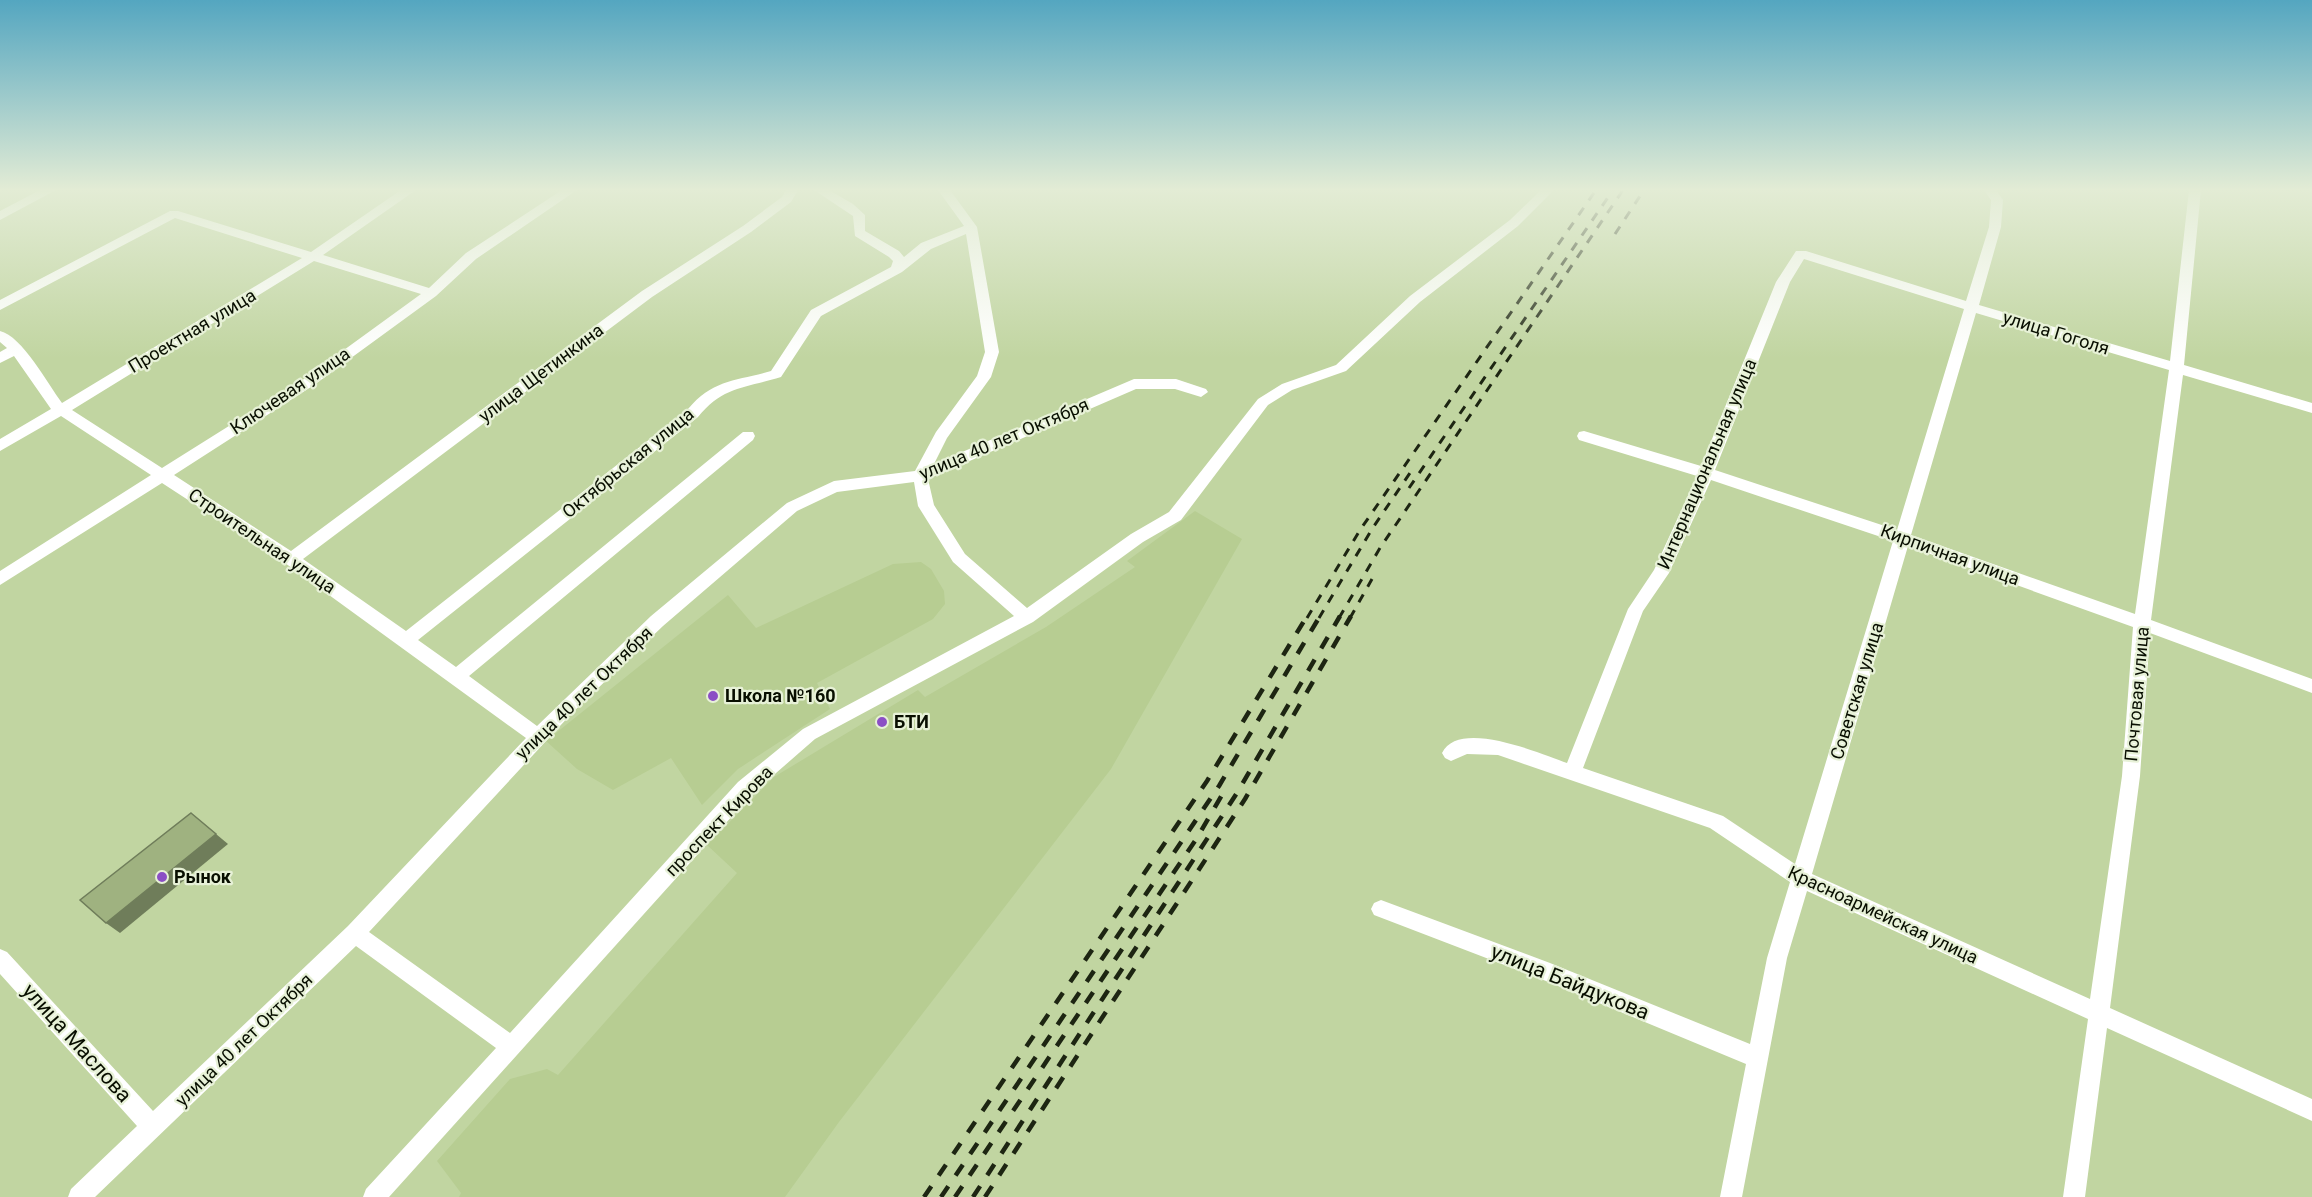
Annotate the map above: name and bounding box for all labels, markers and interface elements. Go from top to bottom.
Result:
street label: Проектная улица [124,284,259,377]
street label: улица Гоголя [2000,306,2112,359]
street label: улица Щетинкина [474,319,607,426]
street label: Ключевая улица [226,343,354,438]
street label: Интернациональная улица [1653,355,1760,572]
street label: улица 40 лет Октября [916,393,1092,484]
street label: Октябрьская улица [558,403,698,522]
street label: Строительная улица [185,484,340,598]
street label: Кирпичная улица [1878,520,2023,589]
street label: Советская улица [1826,620,1887,762]
street label: улица 40 лет Октября [511,622,656,763]
street label: Почтовая улица [2120,626,2153,762]
place label: Школа №160 [725,685,836,706]
marker: Школа №160 [706,689,720,703]
place label: БТИ [894,711,929,732]
marker: БТИ [875,715,889,729]
street label: проспект Кирова [661,761,777,880]
street label: Красноармейская улица [1785,861,1982,968]
place label: Рынок [174,866,232,887]
marker: Рынок [155,870,169,884]
street label: улица Байдукова [1487,939,1653,1025]
street label: улица 40 лет Октября [171,969,316,1110]
street label: улица Маслова [18,979,136,1107]

